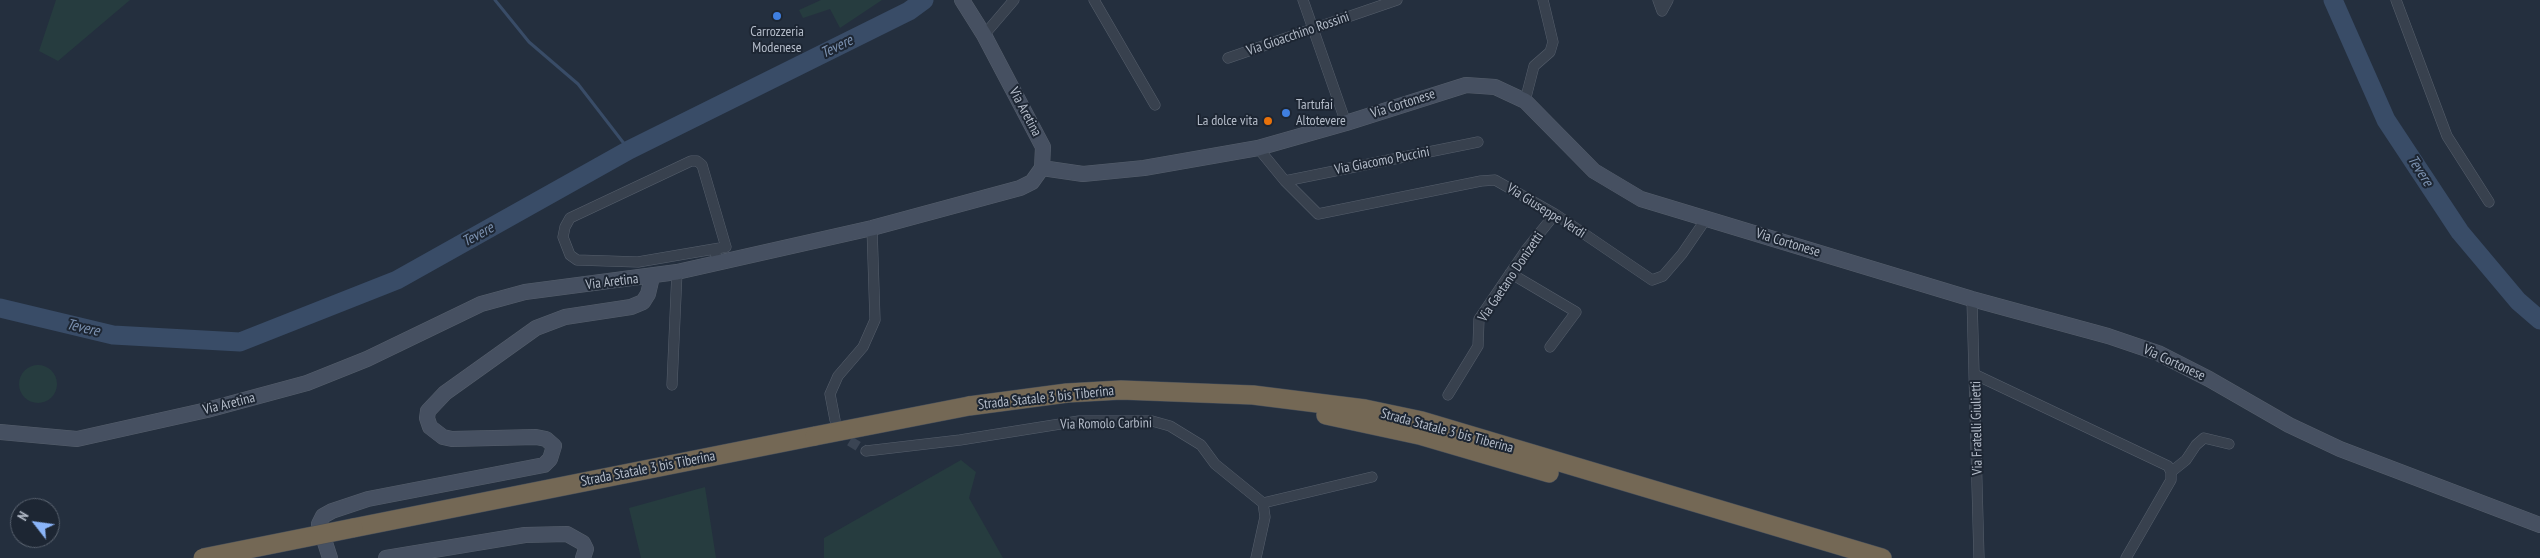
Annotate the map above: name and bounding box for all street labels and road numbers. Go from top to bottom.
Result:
street label: Via Gioacchino Rossini [1244,9,1352,59]
street label: Via Aretina [1005,85,1045,139]
street label: Via Cortonese [1369,86,1437,122]
street label: Via Giacomo Puccini [1333,144,1431,178]
street label: Via Giuseppe Verdi [1503,180,1589,242]
street label: Via Cortonese [1754,225,1822,261]
street label: Via Gaetano Donizetti [1475,229,1547,325]
street label: Via Aretina [585,270,639,294]
street label: Via Cortonese [2140,341,2208,385]
street label: Via Fratelli Giulietti [1968,381,1986,475]
street label: Strada Statale 3 bis Tiberina [977,383,1115,413]
street label: Via Aretina [201,389,257,419]
street label: Strada Statale 3 bis Tiberina [1379,405,1515,457]
street label: Via Romolo Carbini [1060,415,1152,433]
street label: Strada Statale 3 bis Tiberina [579,448,717,490]

